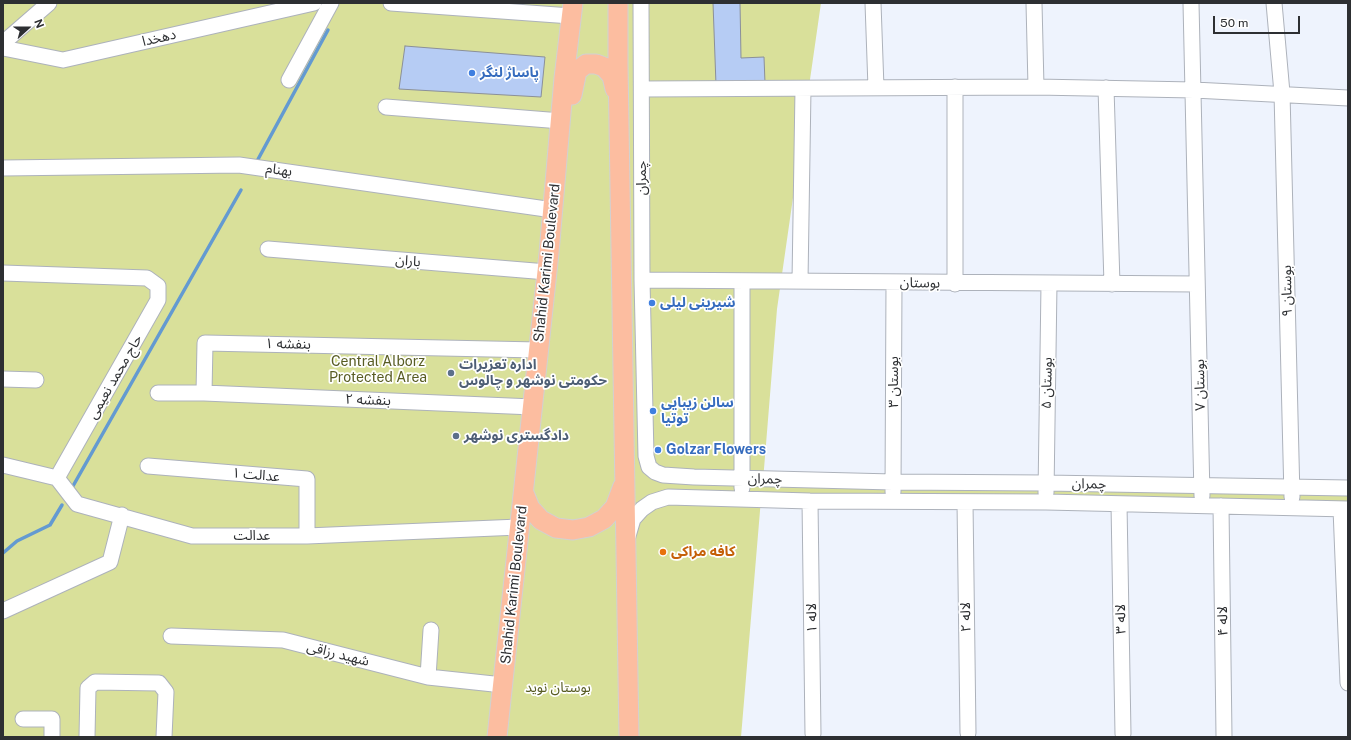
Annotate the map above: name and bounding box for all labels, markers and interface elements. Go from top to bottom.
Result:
north arrow [8,8,48,48]
scale bar [1215,8,1302,34]
text: 50 m [1220,16,1248,30]
text: N [32,18,46,30]
street label: دهخدا [140,26,178,50]
place label: پاساژ لنگر [480,65,539,81]
marker: پاساژ لنگر [467,68,477,78]
street label: بهنام [265,160,293,180]
street label: چمران [634,161,650,195]
street label: Shahid Karimi Boulevard [530,183,564,343]
street label: باران [395,252,421,270]
street label: بوستان ۹ [1278,265,1296,317]
street label: بوستان [900,274,940,292]
place label: شیرینی لیلی [660,295,736,311]
marker: شیرینی لیلی [647,298,657,308]
street label: حاج محمد نعیمی [84,332,146,422]
street label: بنفشه ۱ [265,335,311,353]
park label: Central Alborz Protected Area [329,354,427,386]
street label: بوستان ۳ [886,356,902,408]
place label: اداره تعزیرات حکومتی نوشهر و چالوس [459,357,607,390]
street label: بوستان ۵ [1038,357,1056,409]
street label: بوستان ۷ [1191,359,1209,411]
marker: اداره تعزیرات حکومتی نوشهر و چالوس [446,368,456,378]
street label: بنفشه ۲ [345,391,391,409]
place label: سالن زیبایی توتیا [661,395,734,428]
marker: سالن زیبایی توتیا [648,406,658,416]
place label: دادگستری نوشهر [464,428,569,444]
marker: دادگستری نوشهر [451,431,461,441]
place label: Golzar Flowers [666,442,766,458]
marker: Golzar Flowers [653,445,663,455]
street label: عدالت ۱ [231,465,281,485]
street label: چمران [748,470,782,488]
street label: چمران [1072,475,1106,493]
street label: Shahid Karimi Boulevard [497,505,531,665]
street label: عدالت [234,528,270,544]
place label: کافه مراکی [671,544,735,560]
marker: کافه مراکی [658,547,668,557]
street label: لاله ۲ [957,602,975,632]
street label: لاله ۱ [803,603,821,633]
street label: لاله ۳ [1112,604,1130,634]
street label: لاله ۴ [1214,606,1232,636]
street label: شهید رزاقی [305,638,371,670]
park label: بوستان نوید [525,680,591,696]

